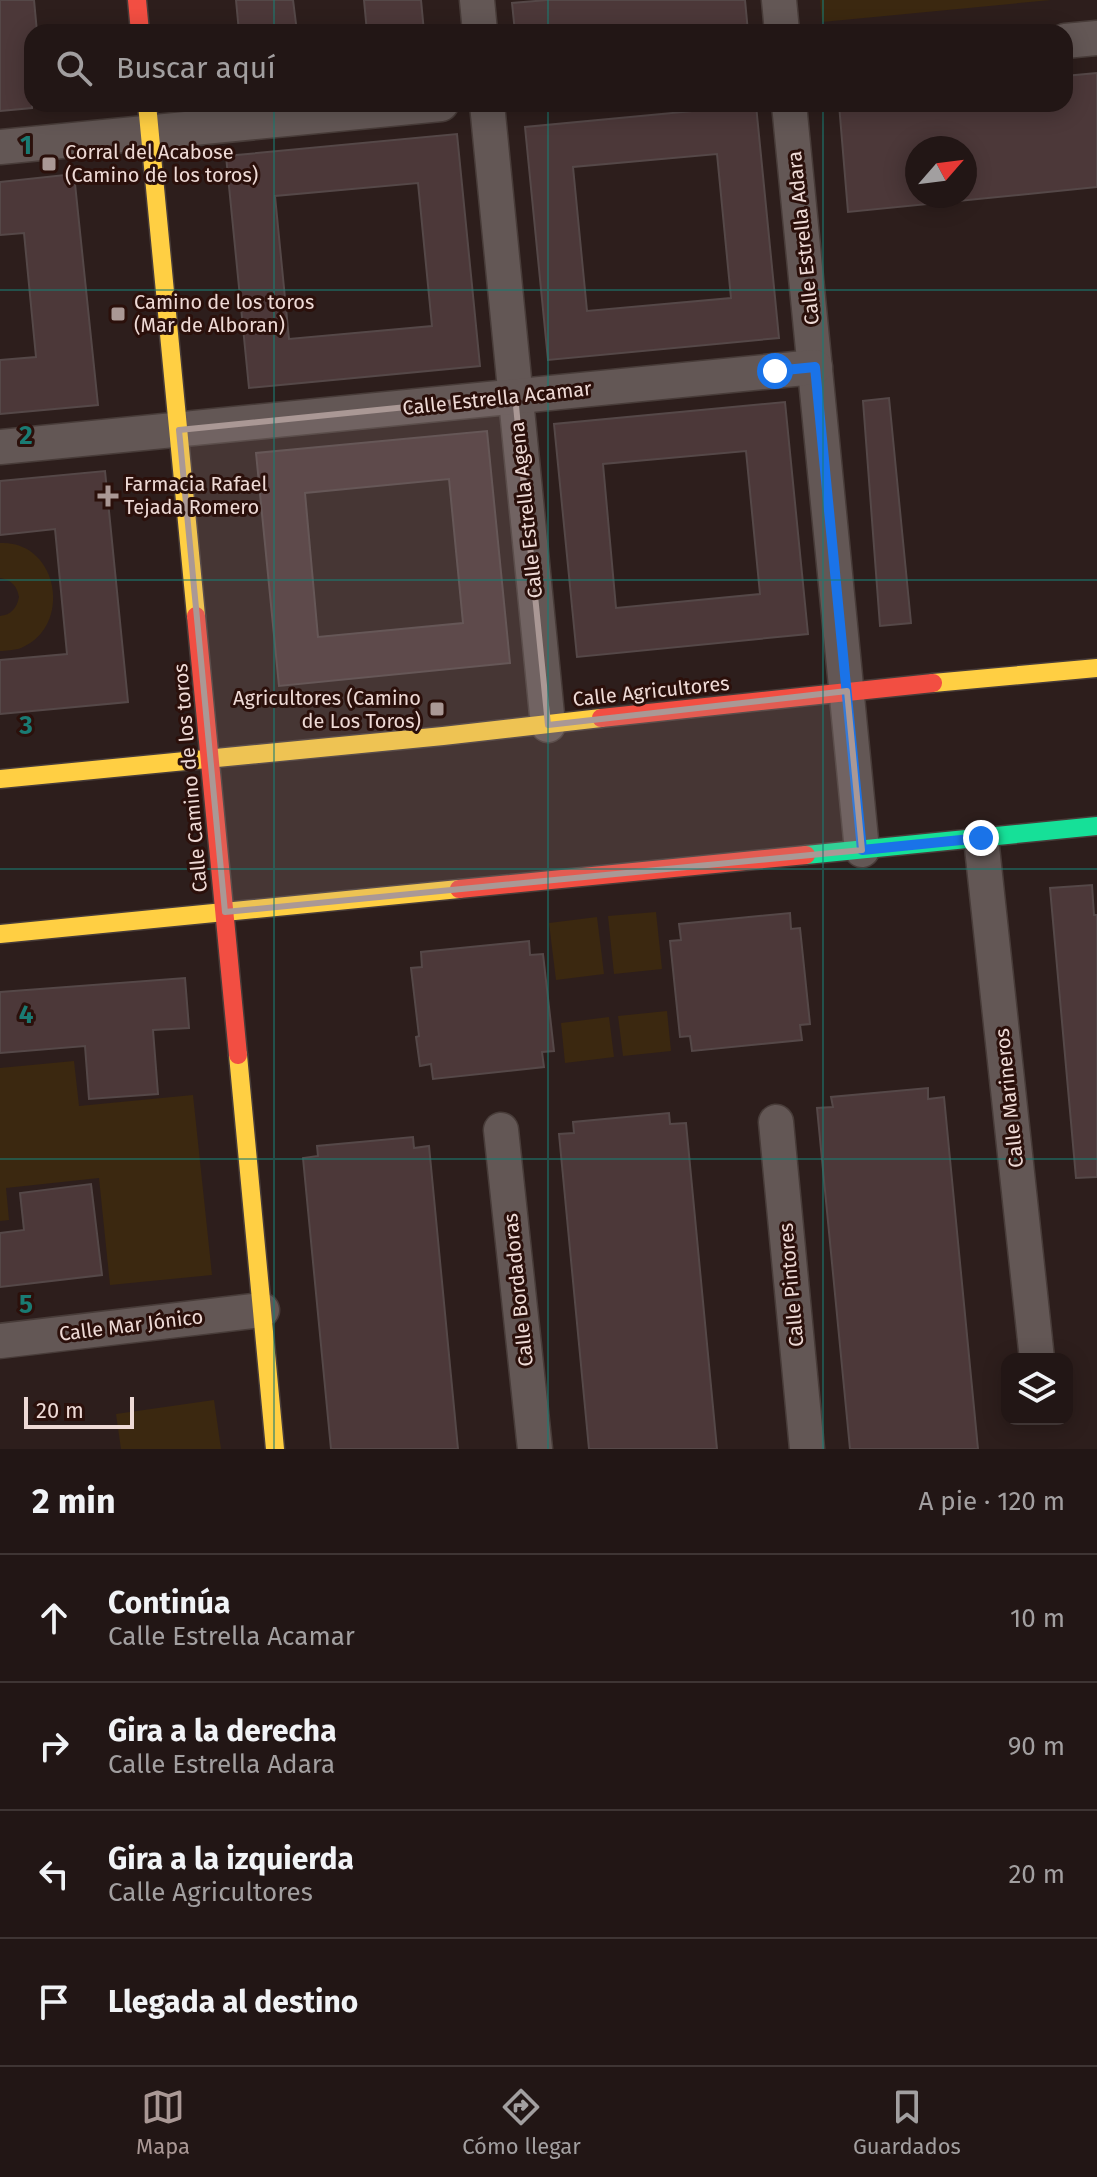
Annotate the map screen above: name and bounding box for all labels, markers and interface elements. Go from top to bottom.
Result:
search box [24,24,1073,112]
icon: search [52,46,96,90]
text: Buscar aquí [116,50,276,86]
text: 1 [20,130,32,161]
north arrow [905,136,977,208]
place label: Corral del Acabose (Camino de los toros) [65,140,258,187]
street label: Calle Estrella Adara [782,150,824,326]
marker: Corral del Acabose (Camino de los toros) [40,155,58,173]
place label: Camino de los toros (Mar de Alboran) [134,290,314,337]
marker: Camino de los toros (Mar de Alboran) [109,305,127,323]
route start [757,353,793,389]
street label: Calle Estrella Acamar [401,376,593,420]
text: 2 [19,420,33,451]
street label: Calle Estrella Agena [505,420,547,600]
place label: Farmacia Rafael Tejada Romero [124,472,267,519]
marker: Farmacia Rafael Tejada Romero [99,487,117,505]
street label: Calle Camino de los toros [168,662,212,894]
street label: Calle Agricultores [571,671,731,711]
place label: Agricultores (Camino de Los Toros) [233,686,421,733]
marker: Agricultores (Camino de Los Toros) [428,700,446,718]
text: 3 [18,710,33,741]
route end [963,820,999,856]
text: 4 [19,999,34,1030]
street label: Calle Marineros [990,1027,1028,1169]
street label: Calle Bordadoras [498,1212,538,1368]
street label: Calle Pintores [774,1222,808,1348]
text: 5 [19,1289,33,1320]
street label: Calle Mar Jónico [58,1304,204,1346]
map controls [1001,1353,1073,1425]
button: layers [1001,1353,1073,1425]
scale bar [24,1393,134,1429]
text: 20 m [36,1397,84,1424]
text: 2 min [32,1481,116,1522]
text: A pie · 120 m [918,1486,1065,1517]
text: Continúa [108,1585,230,1621]
icon: ahead [32,1596,76,1640]
text: 10 m [1010,1603,1065,1634]
text: Calle Estrella Acamar [108,1621,355,1652]
text: Gira a la derecha [108,1713,337,1749]
icon: right [32,1724,76,1768]
text: 90 m [1008,1731,1065,1762]
text: Calle Estrella Adara [108,1749,335,1780]
text: Gira a la izquierda [108,1841,354,1877]
icon: left [32,1852,76,1896]
text: 20 m [1008,1859,1065,1890]
text: Calle Agricultores [108,1877,313,1908]
icon: arrive [32,1980,76,2024]
text: Llegada al destino [108,1984,358,2020]
tab: Mapa [136,2085,190,2160]
tab: Cómo llegar [462,2085,581,2160]
tab: Guardados [853,2085,961,2160]

